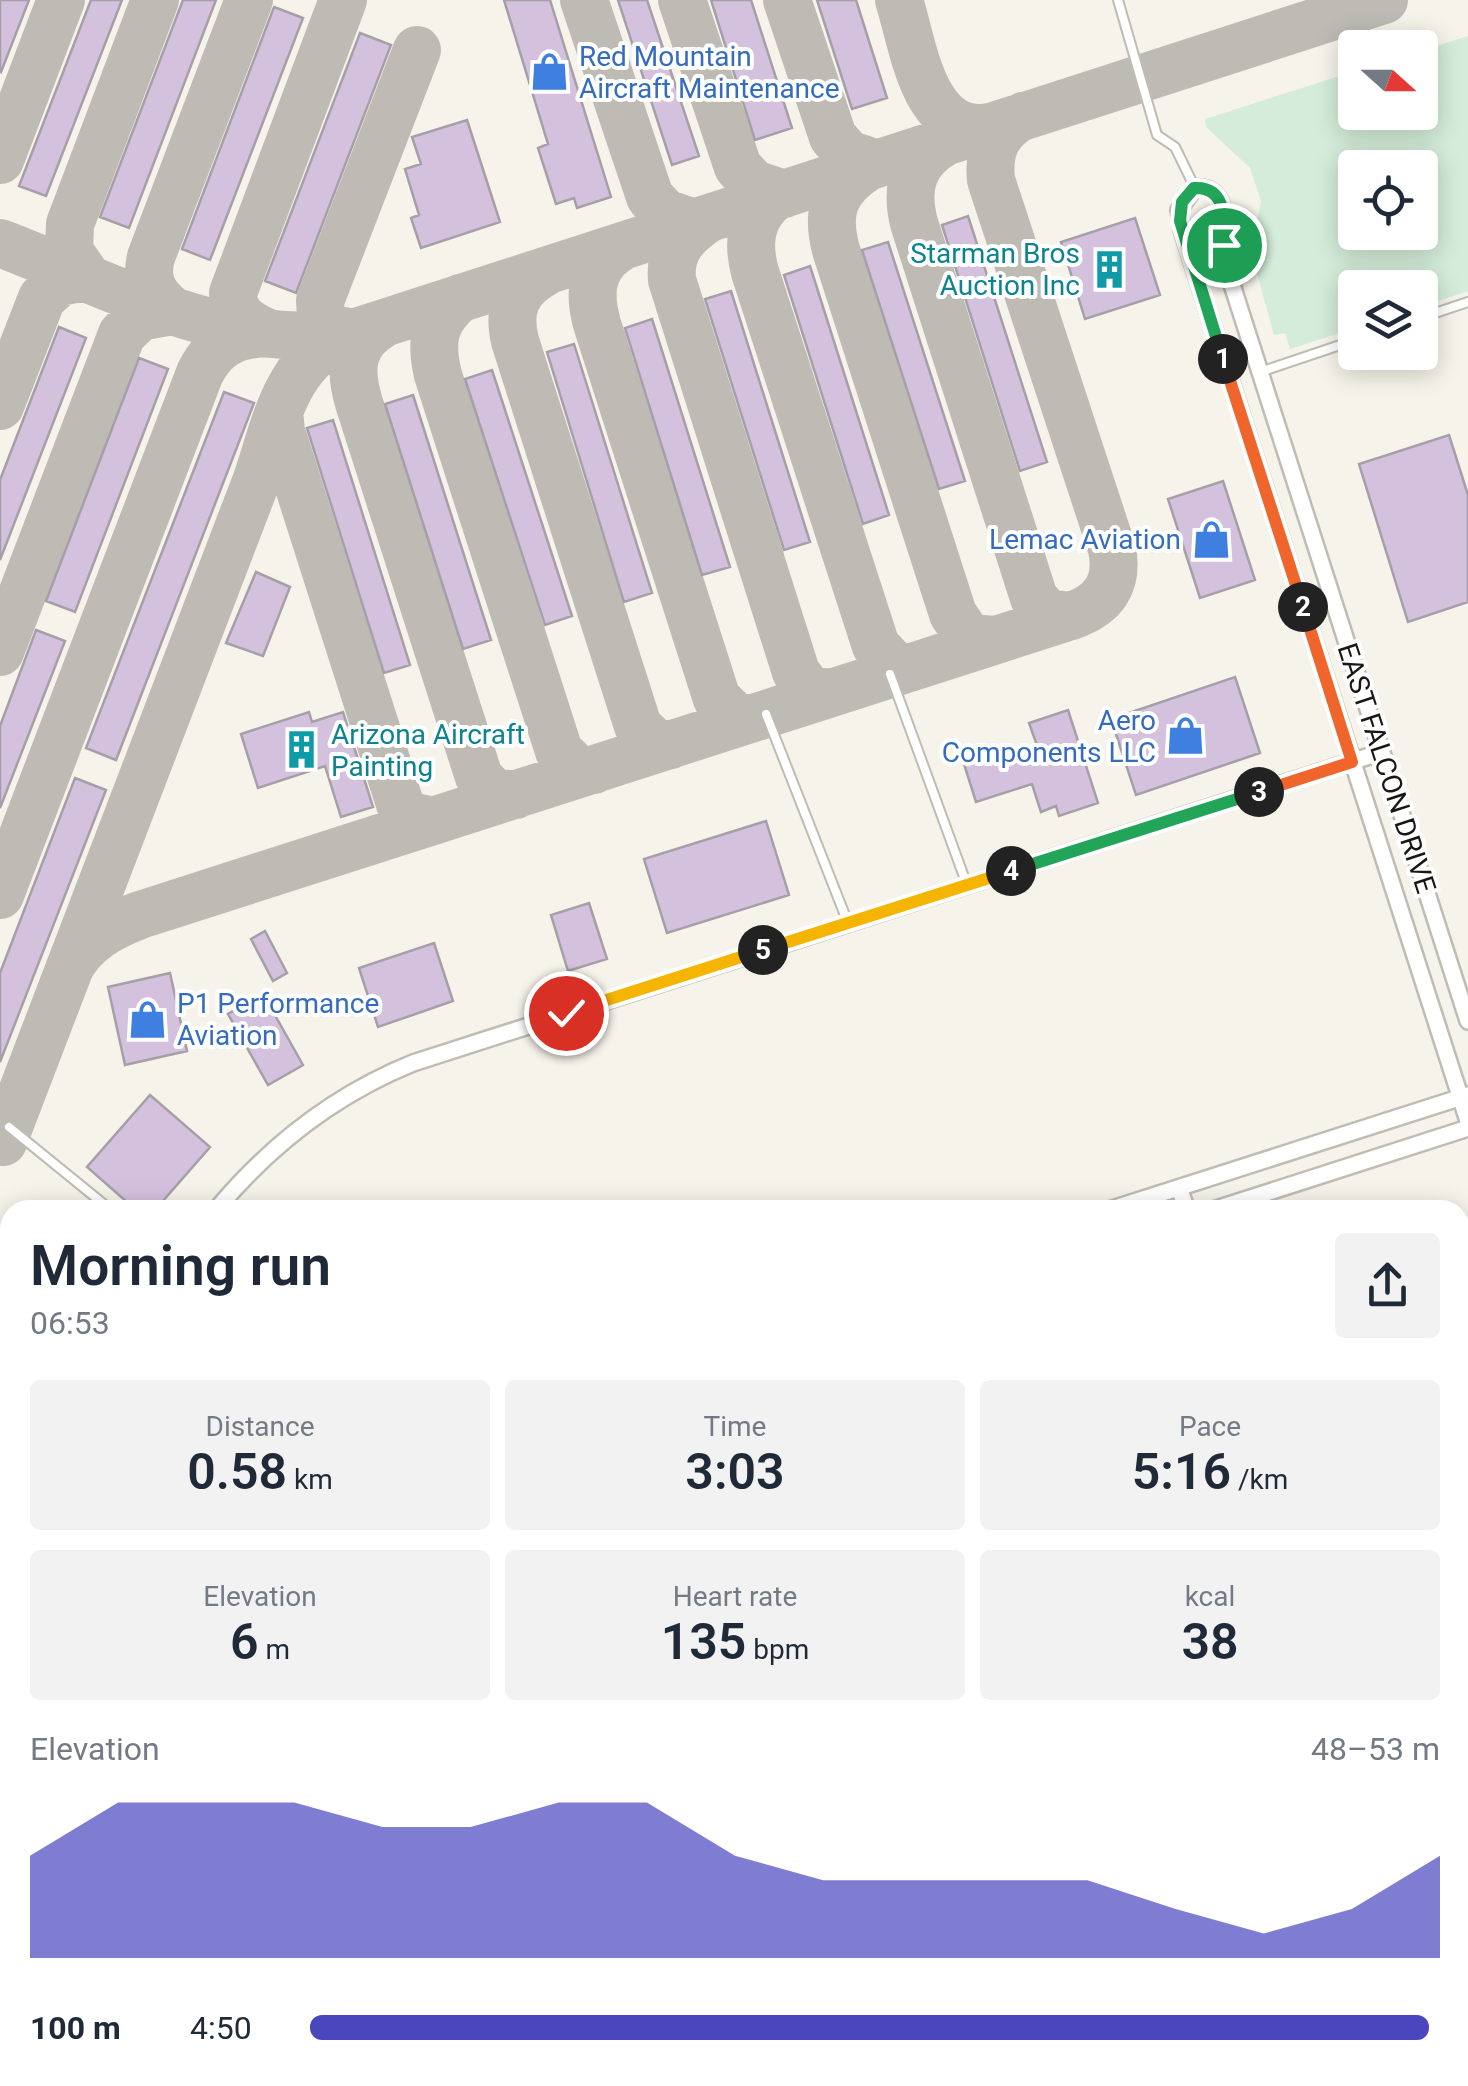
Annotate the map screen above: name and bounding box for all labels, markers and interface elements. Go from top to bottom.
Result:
north arrow [1338,30,1438,130]
map controls [1338,30,1438,370]
place label: Red Mountain Aircraft Maintenance [579,40,840,105]
shop icon: Red Mountain Aircraft Maintenance [528,51,570,93]
button: locate [1338,150,1438,250]
pin [1182,203,1267,288]
icon: arrive [1197,218,1252,273]
place label: Starman Bros Auction Inc [910,237,1080,302]
building icon: Starman Bros Auction Inc [1089,248,1131,290]
button: layers [1338,270,1438,370]
pin: 1 [1198,334,1248,384]
text: 1 [1215,342,1231,375]
shop icon: Lemac Aviation [1190,518,1232,560]
place label: Lemac Aviation [989,523,1181,556]
pin: 2 [1278,582,1328,632]
text: 2 [1295,590,1311,623]
street label: EAST FALCON DRIVE [1331,639,1443,897]
place label: Aero Components LLC [942,704,1156,769]
shop icon: Aero Components LLC [1165,715,1207,757]
place label: Arizona Aircraft Painting [331,718,525,783]
building icon: Arizona Aircraft Painting [280,729,322,771]
pin: 3 [1234,767,1284,817]
text: 3 [1251,775,1267,808]
pin: 4 [986,846,1036,896]
text: 4 [1003,854,1019,887]
pin: 5 [738,925,788,975]
text: 5 [755,933,771,966]
pin [524,971,609,1056]
icon: check [539,986,594,1041]
place label: P1 Performance Aviation [177,987,379,1052]
shop icon: P1 Performance Aviation [126,998,168,1040]
button: share [1335,1233,1440,1338]
text: Morning run [30,1234,331,1298]
text: 06:53 [30,1304,110,1342]
text: Distance [206,1410,315,1443]
text: Time [704,1410,766,1443]
text: Pace [1179,1410,1241,1443]
text: 0.58 [187,1443,287,1501]
text: 3:03 [685,1443,785,1501]
text: 5:16 [1132,1443,1231,1501]
text: km [287,1463,333,1496]
text: /km [1231,1463,1288,1496]
text: Elevation [203,1580,317,1613]
text: Heart rate [673,1580,797,1613]
text: kcal [1185,1580,1235,1613]
text: 6 [230,1613,259,1671]
text: 135 [661,1613,746,1671]
text: 38 [1181,1613,1239,1671]
text: m [259,1633,290,1666]
text: bpm [746,1633,809,1666]
text: Elevation [30,1730,160,1768]
text: 48–53 m [1311,1730,1440,1768]
text: 100 m [30,2009,121,2047]
text: 4:50 [190,2009,252,2047]

